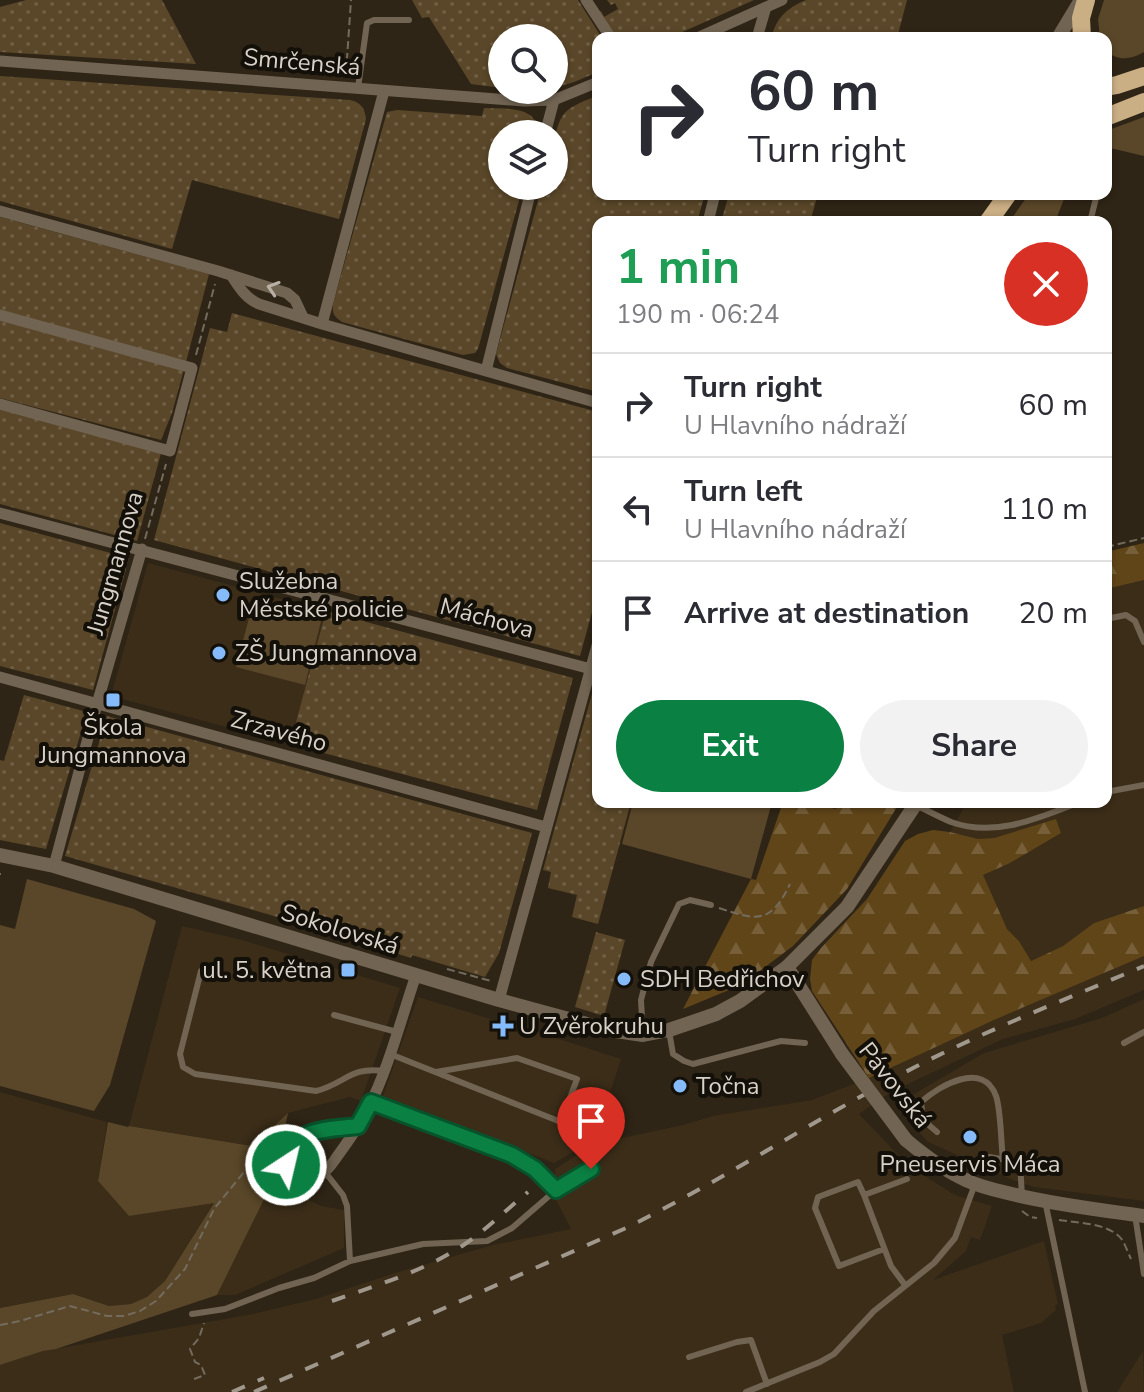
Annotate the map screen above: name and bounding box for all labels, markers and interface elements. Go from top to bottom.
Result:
map controls [488,24,568,200]
button: search [488,24,568,104]
street label: Smrčenská [242,41,362,83]
text: 60 m [748,53,879,130]
icon: right [616,64,720,168]
button: layers [488,120,568,200]
text: Turn right [748,126,905,175]
text: 1 min [616,234,740,300]
button: close [1004,242,1088,326]
one-way arrow [267,281,280,297]
text: 190 m · 06:24 [616,297,779,332]
text: Turn right [684,367,822,408]
icon: right [616,383,660,427]
text: 60 m [1019,385,1088,426]
text: U Hlavního nádraží [684,408,906,443]
text: Turn left [684,471,802,512]
icon: left [616,487,660,531]
street label: Jungmannova [79,488,151,639]
text: 110 m [1001,489,1088,530]
text: U Hlavního nádraží [684,512,906,547]
place label: Služebna Městské policie [239,565,404,625]
marker: Služebna Městské policie [214,586,232,604]
street label: Máchova [436,590,538,646]
icon: arrive [616,591,660,635]
text: Arrive at destination [684,593,969,634]
text: 20 m [1019,593,1088,634]
place label: ZŠ Jungmannova [235,637,417,669]
marker: ZŠ Jungmannova [210,644,228,662]
marker: Škola Jungmannova [104,691,122,709]
button: Exit [616,700,844,792]
button: Share [860,700,1088,792]
street label: Zrzavého [227,703,331,759]
place label: Škola Jungmannova [38,711,187,771]
street label: Sokolovská [277,896,403,962]
place label: ul. 5. května [202,954,332,986]
marker: ul. 5. května [339,961,357,979]
place label: SDH Bedřichov [640,963,805,995]
marker: SDH Bedřichov [615,970,633,988]
place label: U Zvěrokruhu [519,1010,664,1042]
marker: U Zvěrokruhu [494,1017,512,1035]
street label: Pávovská [851,1035,939,1135]
place label: Točna [696,1070,759,1102]
marker: Točna [671,1077,689,1095]
pin [557,1087,625,1169]
icon: arrive [569,1099,613,1143]
position arrow [244,1123,328,1207]
marker: Pneuservis Máca [961,1128,979,1146]
place label: Pneuservis Máca [879,1148,1061,1180]

